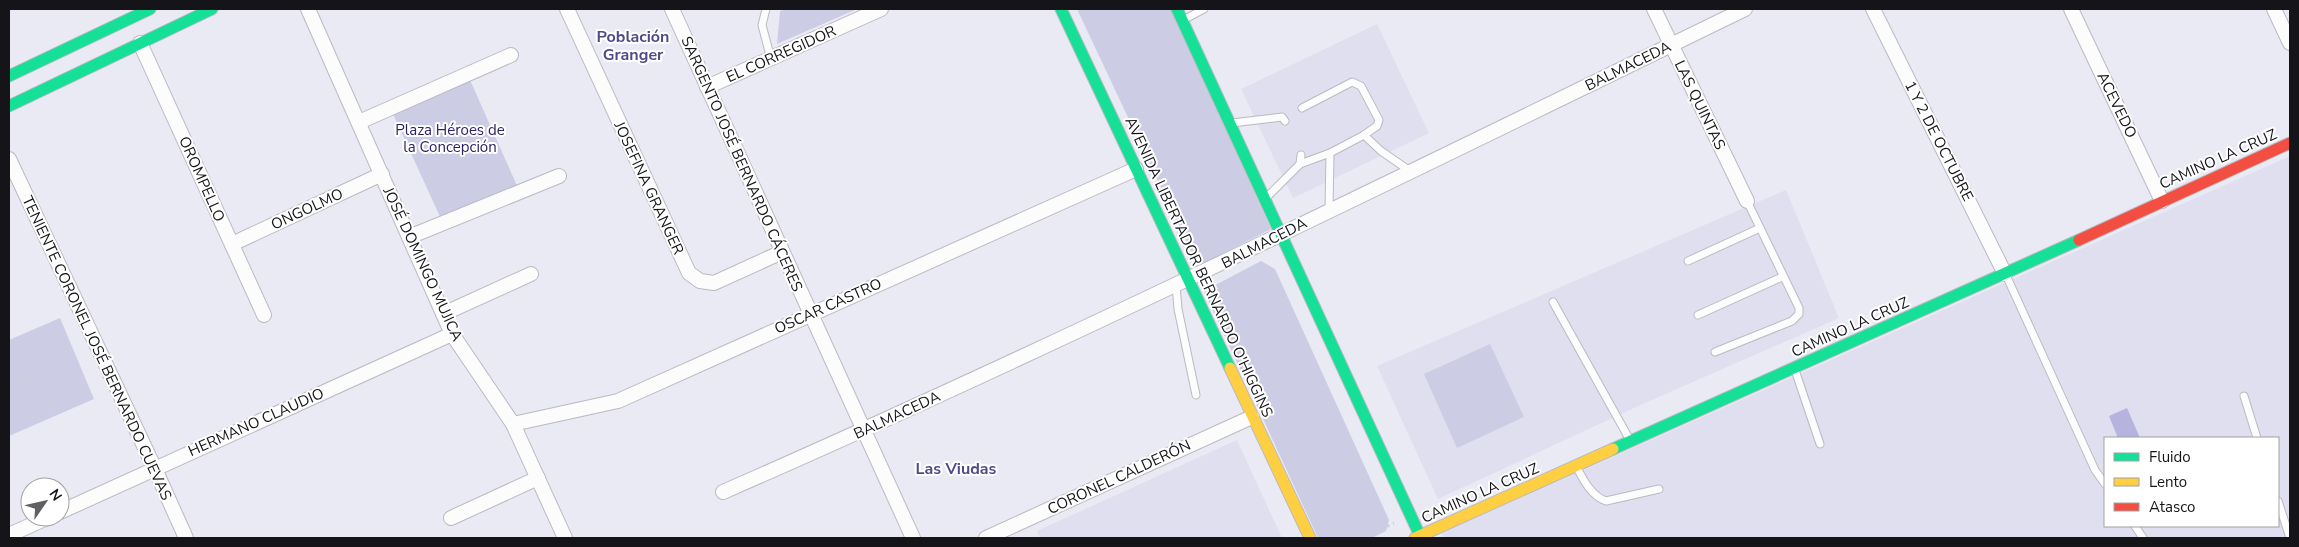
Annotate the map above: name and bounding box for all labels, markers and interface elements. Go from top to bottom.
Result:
street label: EL CORREGIDOR [723,21,839,87]
district label: Población Granger [597,26,669,66]
street label: SARGENTO JOSÉ BERNARDO CÁCERES [676,33,808,295]
street label: BALMACEDA [1582,37,1674,95]
street label: LAS QUINTAS [1670,57,1730,153]
street label: ACEVEDO [2092,69,2142,141]
street label: 1 Y 2 DE OCTUBRE [1900,77,1978,205]
street label: AVENIDA LIBERTADOR BERNARDO O'HIGGINS [1120,114,1278,420]
street label: JOSEFINA GRANGER [609,117,689,258]
park label: Plaza Héroes de la Concepción [395,120,505,157]
street label: CAMINO LA CRUZ [2156,124,2280,194]
street label: OROMPELLO [174,133,230,225]
street label: JOSÉ DOMINGO MUJICA [378,183,468,344]
street label: ONGOLMO [268,184,346,234]
street label: TENIENTE CORONEL JOSÉ BERNARDO CUEVAS [18,193,176,503]
street label: BALMACEDA [1218,213,1310,273]
street label: OSCAR CASTRO [771,273,885,339]
street label: CAMINO LA CRUZ [1788,292,1912,362]
street label: HERMANO CLAUDIO [185,383,327,461]
street label: BALMACEDA [850,386,944,444]
street label: CORONEL CALDERÓN [1044,434,1194,519]
legend [2104,437,2279,527]
text: Fluido [2149,447,2191,467]
district label: Las Viudas [916,458,997,480]
street label: CAMINO LA CRUZ [1418,458,1542,528]
text: Lento [2149,472,2187,492]
north arrow [20,477,70,527]
text: Atasco [2149,497,2195,517]

